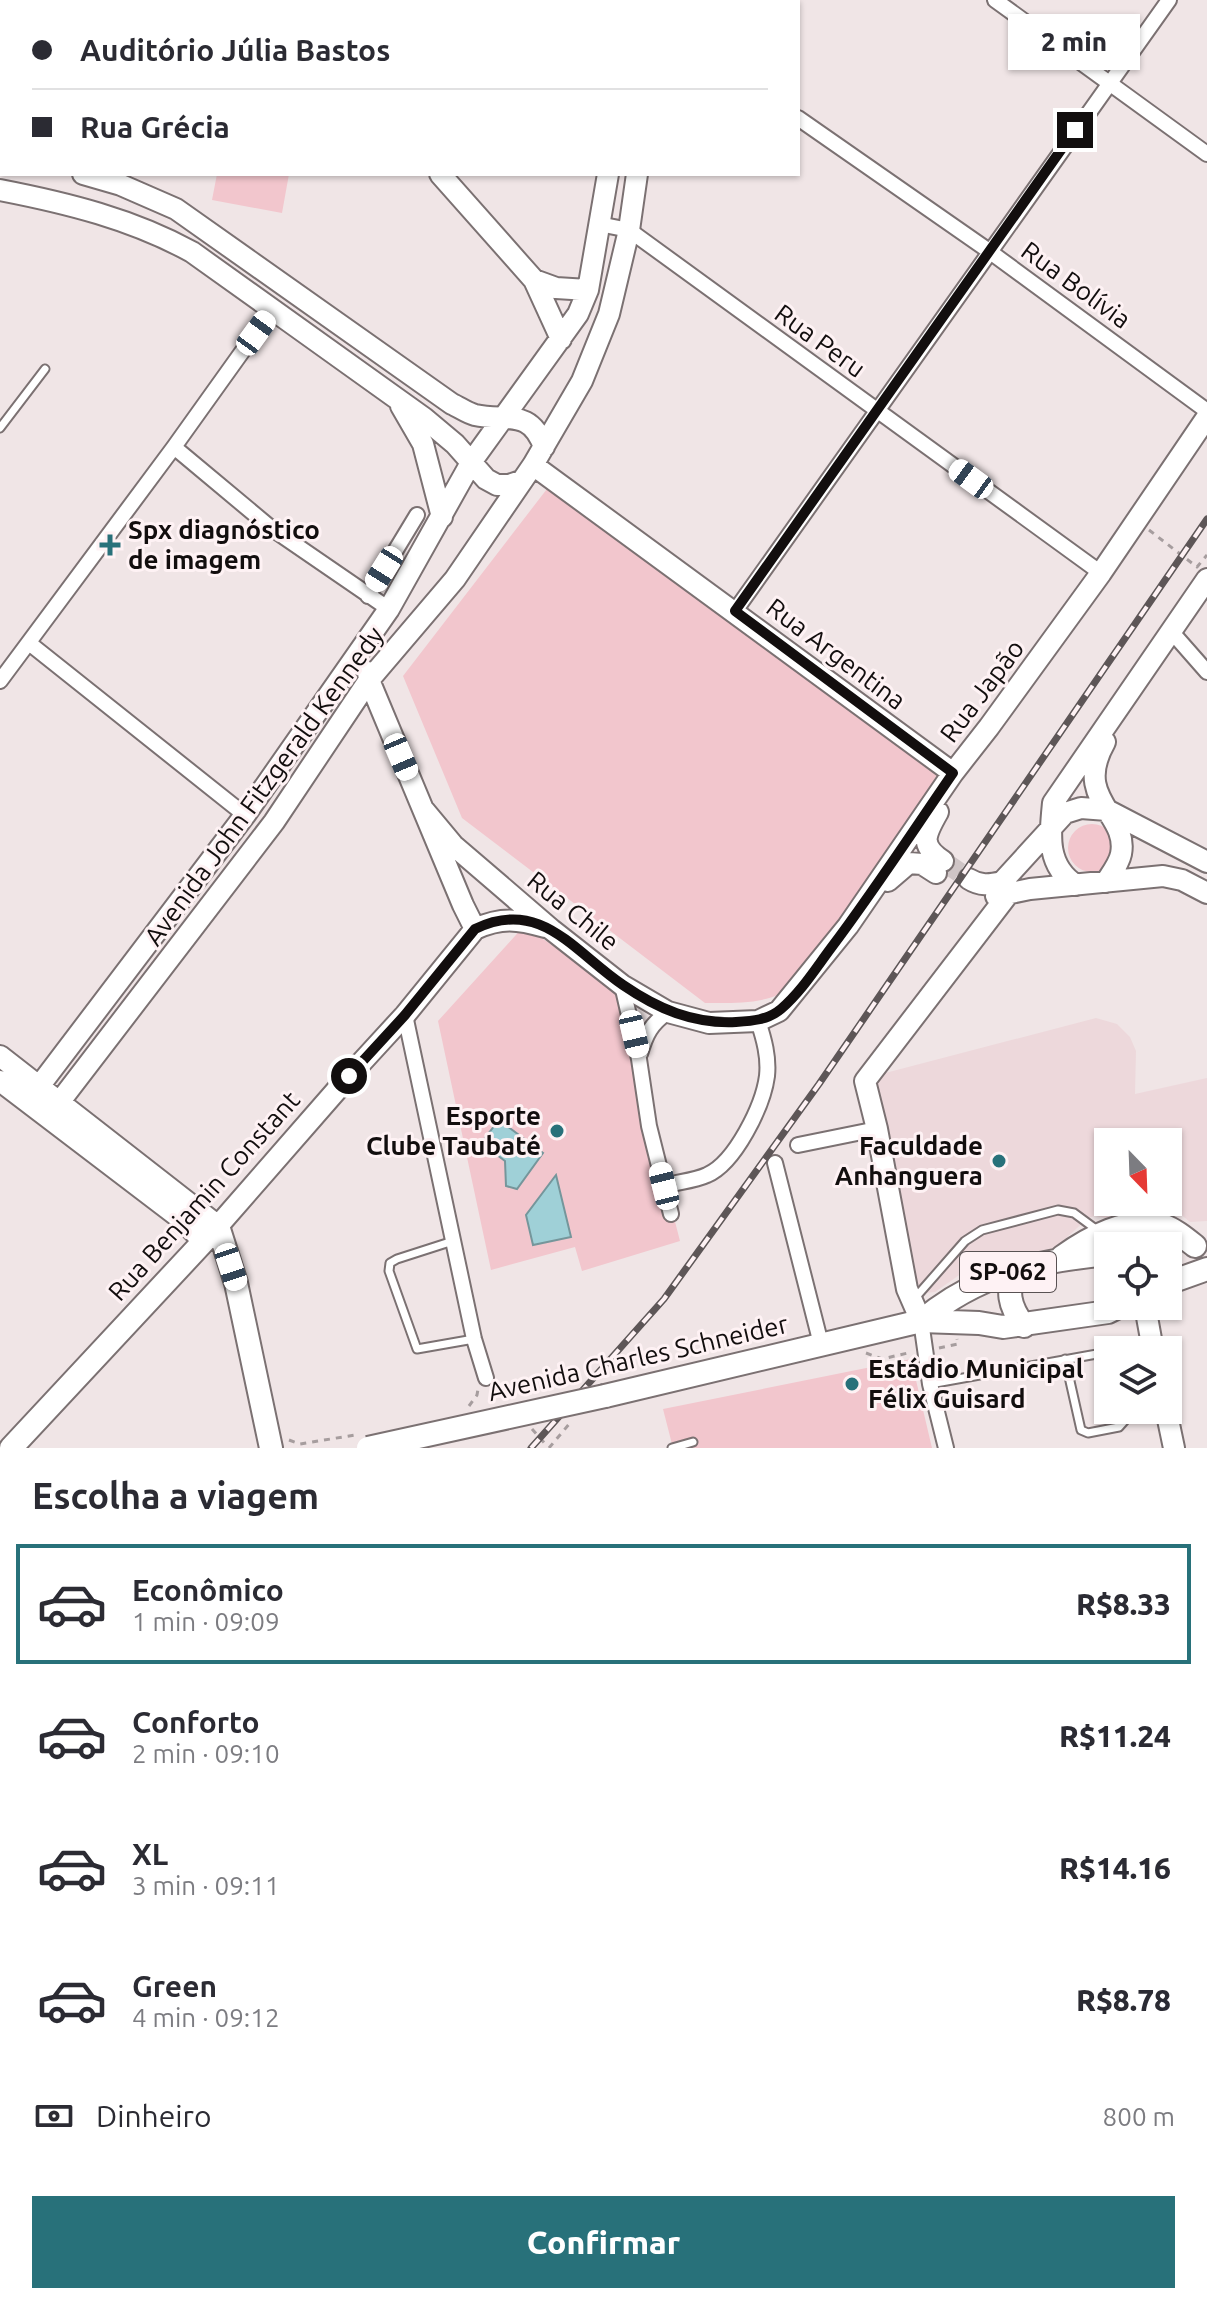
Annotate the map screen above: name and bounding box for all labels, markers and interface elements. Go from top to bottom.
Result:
callout: 2 min [1009,14,1141,70]
text: 2 min [1041,27,1107,56]
text: Auditório Júlia Bastos [80,33,390,67]
text: Rua Grécia [80,110,230,144]
route end [1057,112,1093,148]
street label: Rua Bolívia [1016,235,1136,334]
street label: Rua Peru [770,298,871,383]
car [232,307,280,359]
car [945,455,997,503]
place label: Spx diagnóstico de imagem [128,515,320,574]
marker: Spx diagnóstico de imagem [99,534,121,556]
car [361,542,407,596]
street label: Rua Argentina [761,592,911,715]
street label: Avenida John Fitzgerald Kennedy [138,621,389,951]
street label: Rua Japão [934,634,1029,747]
car [381,730,421,784]
street label: Rua Chile [522,865,625,956]
car [617,1008,651,1060]
route start [331,1058,367,1094]
street label: Rua Benjamin Constant [102,1085,305,1306]
place label: Esporte Clube Taubaté [366,1101,541,1160]
marker: Esporte Clube Taubaté [548,1122,566,1140]
north arrow [1094,1128,1182,1216]
map controls [1094,1128,1182,1424]
place label: Faculdade Anhanguera [835,1131,983,1190]
marker: Faculdade Anhanguera [990,1152,1008,1170]
car [647,1160,681,1212]
button: locate [1094,1232,1182,1320]
car [212,1240,250,1294]
road number: SP-062 [960,1252,1056,1292]
street label: Avenida Charles Schneider [485,1309,791,1406]
button: layers [1094,1336,1182,1424]
place label: Estádio Municipal Félix Guisard [868,1354,1084,1413]
marker: Estádio Municipal Félix Guisard [843,1375,861,1393]
text: Escolha a viagem [32,1475,319,1516]
icon: car [36,1568,108,1640]
text: Econômico [132,1573,284,1607]
text: R$8.33 [1076,1587,1171,1621]
text: 1 min · 09:09 [132,1607,280,1636]
icon: car [36,1700,108,1772]
text: Conforto [132,1705,260,1739]
text: R$11.24 [1059,1719,1171,1753]
text: 2 min · 09:10 [132,1739,280,1768]
icon: car [36,1832,108,1904]
text: XL [132,1837,168,1871]
text: R$14.16 [1059,1851,1171,1885]
text: 3 min · 09:11 [132,1871,280,1900]
icon: car [36,1964,108,2036]
text: Green [132,1969,217,2003]
text: R$8.78 [1076,1983,1171,2017]
text: 4 min · 09:12 [132,2003,280,2032]
icon: cash [32,2094,76,2138]
text: Dinheiro [96,2099,211,2133]
text: 800 m [1103,2102,1175,2131]
button: Confirmar [32,2196,1175,2288]

